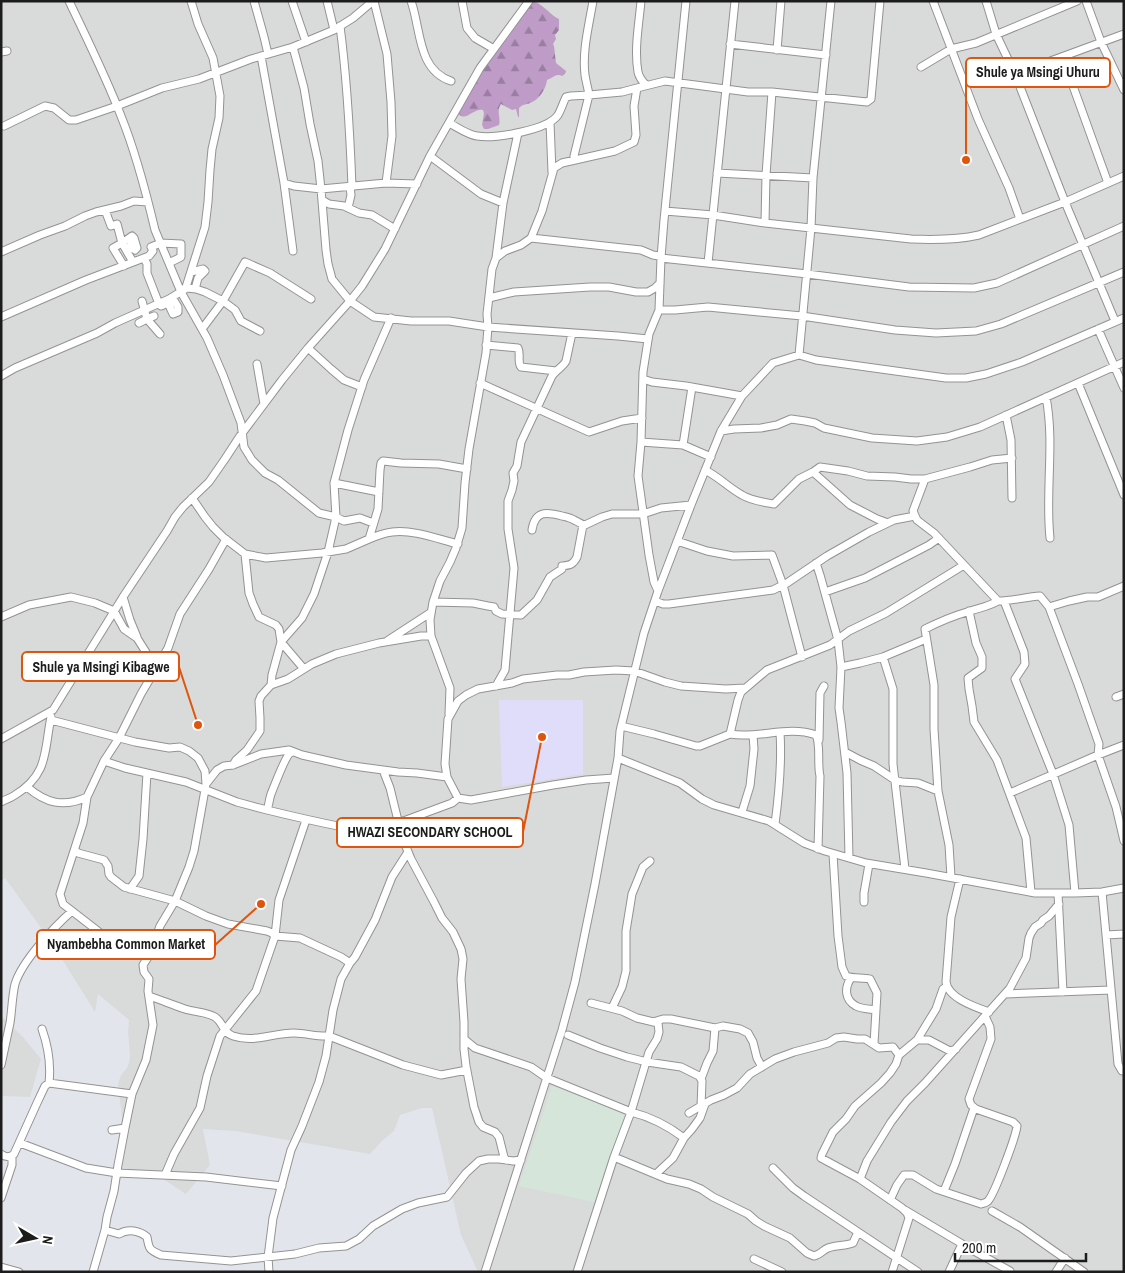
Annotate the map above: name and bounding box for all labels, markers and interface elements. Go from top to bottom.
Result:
callout: Shule ya Msingi Uhuru [966,58,1110,87]
text: Shule ya Msingi Uhuru [976,63,1100,81]
callout: Shule ya Msingi Kibagwe [22,652,179,681]
text: Shule ya Msingi Kibagwe [32,658,170,676]
callout: HWAZI SECONDARY SCHOOL [337,818,523,847]
text: HWAZI SECONDARY SCHOOL [347,823,513,841]
callout: Nyambebha Common Market [37,930,215,959]
text: Nyambebha Common Market [47,935,205,953]
north arrow [10,1213,60,1263]
scale bar [955,1230,1086,1262]
text: N [38,1235,57,1246]
text: 200 m [962,1237,996,1258]

